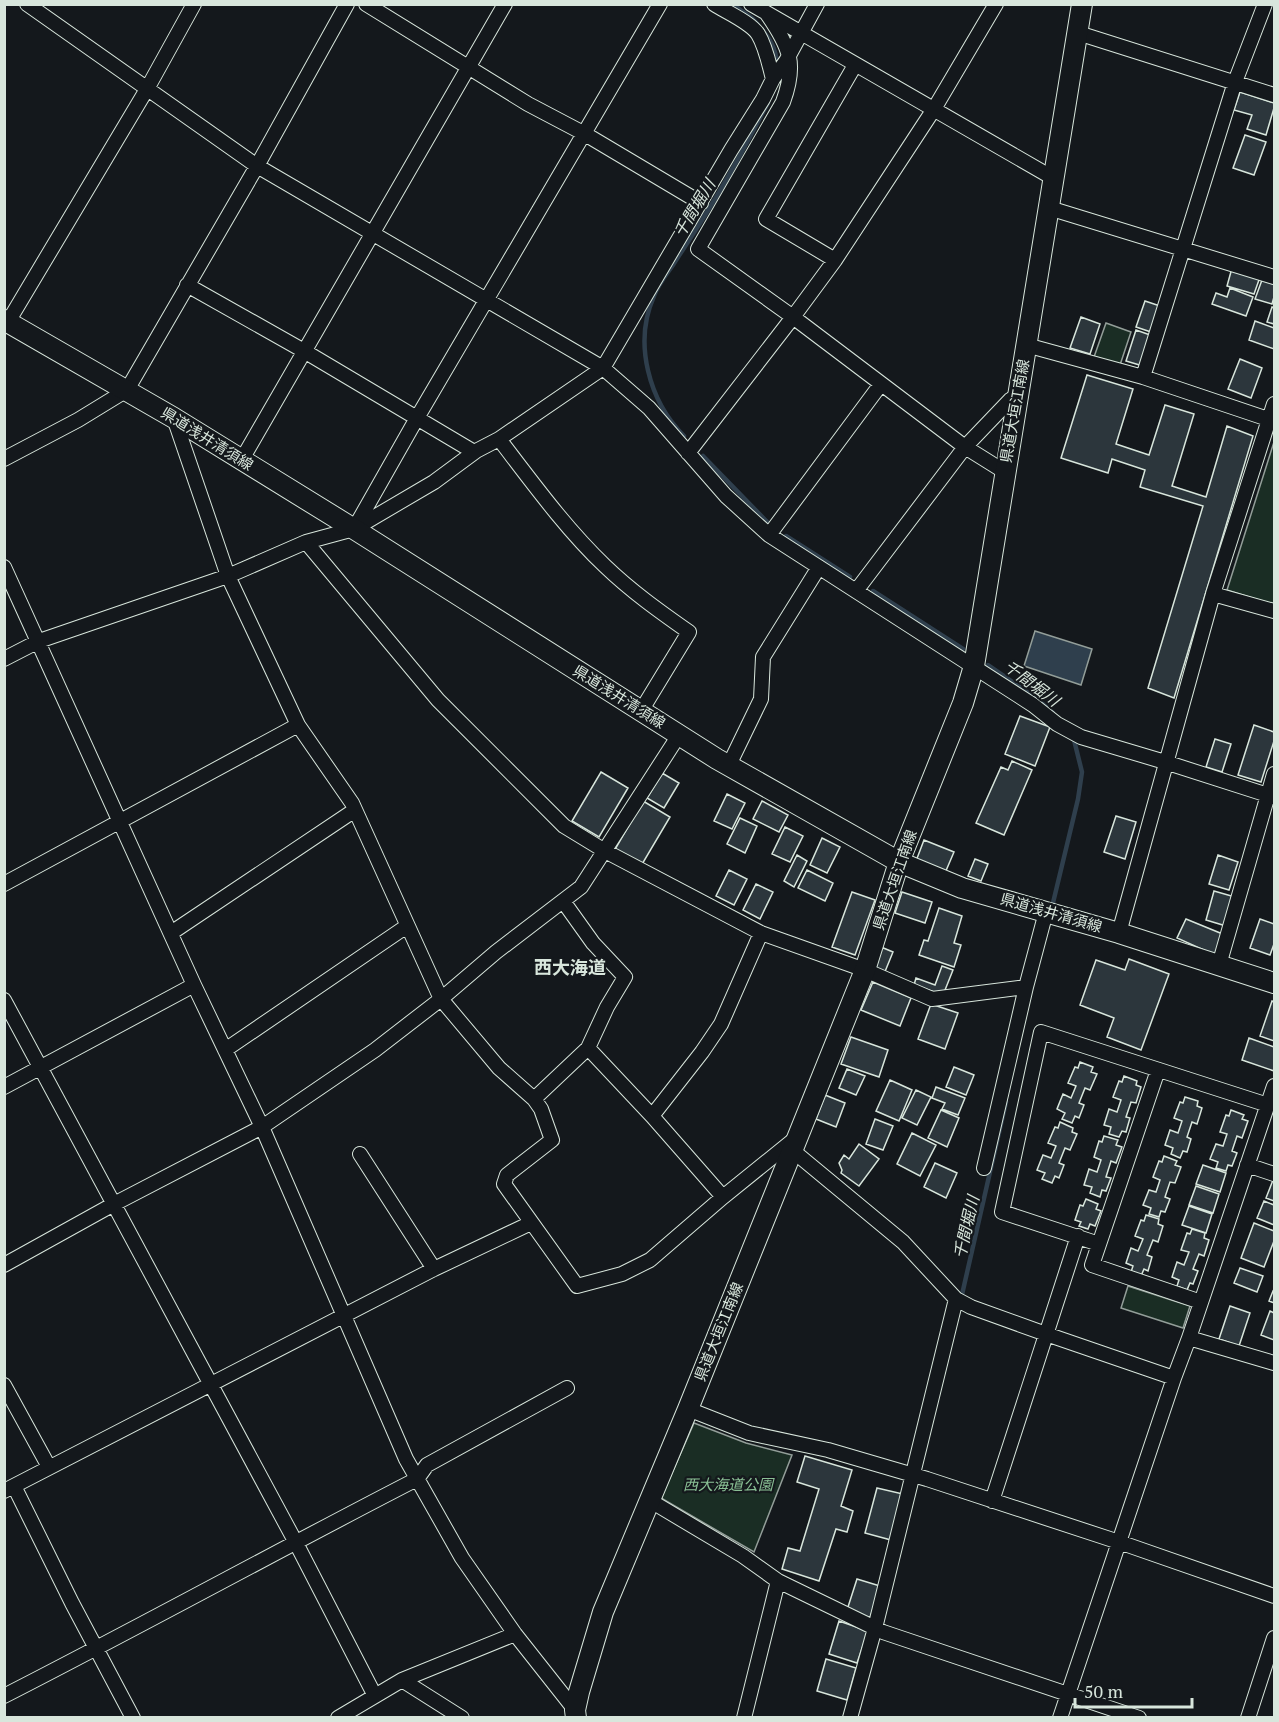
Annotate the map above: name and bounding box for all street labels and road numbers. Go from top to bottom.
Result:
street label: 県道大垣江南線 [995,357,1033,464]
street label: 県道浅井清須線 [158,402,257,474]
street label: 県道浅井清須線 [570,660,669,732]
street label: 県道大垣江南線 [868,827,921,933]
street label: 県道浅井清須線 [998,888,1105,936]
street label: 県道大垣江南線 [689,1279,747,1384]

